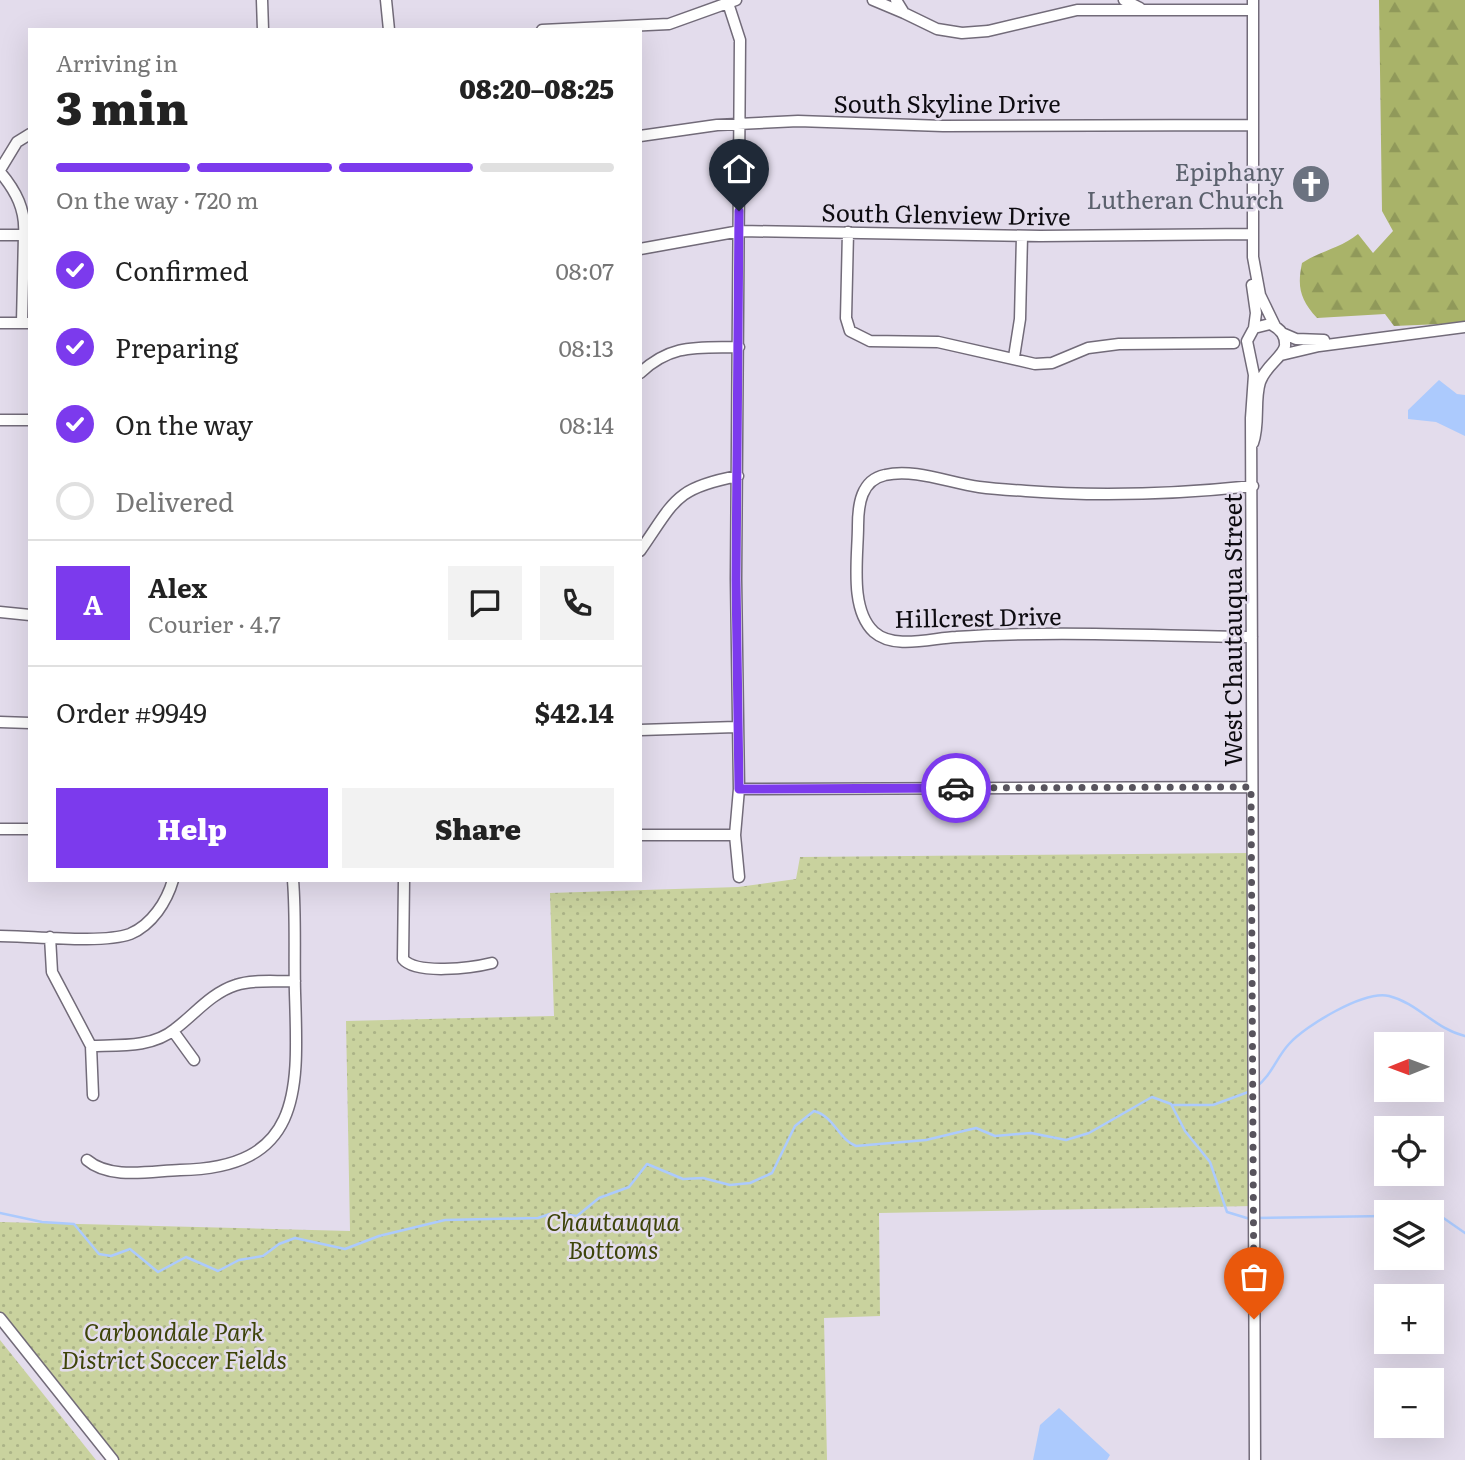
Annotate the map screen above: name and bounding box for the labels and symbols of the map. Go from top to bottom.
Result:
street label: South Skyline Drive [833,85,1061,120]
pin [709,139,769,211]
place label: Epiphany Lutheran Church [1086,153,1284,216]
church icon: Epiphany Lutheran Church [1290,163,1332,205]
street label: South Glenview Drive [821,193,1071,233]
street label: West Chautauqua Street [1214,493,1249,767]
street label: Hillcrest Drive [894,597,1062,635]
courier [921,753,991,823]
north arrow [1374,1032,1444,1102]
park label: Chautauqua Bottoms [546,1203,680,1266]
pin [1224,1247,1284,1319]
park label: Carbondale Park District Soccer Fields [61,1313,287,1376]

